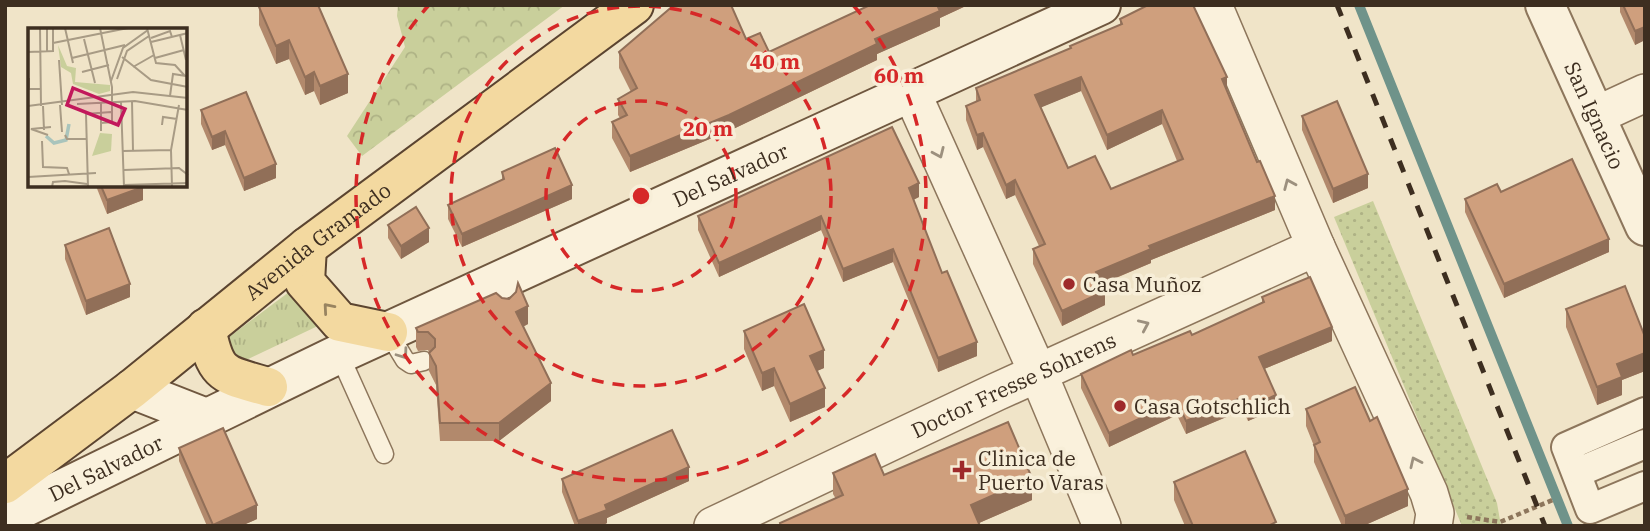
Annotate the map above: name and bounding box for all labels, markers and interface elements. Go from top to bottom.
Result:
inset map [28,28,187,187]
text: 40 m [750,47,800,75]
street label: San Ignacio [1558,57,1631,173]
text: 60 m [874,61,924,89]
text: 20 m [683,114,733,142]
street label: Del Salvador [668,136,793,213]
one-way arrow [931,146,945,158]
street label: Avenida Gramado [239,176,396,306]
one-way arrow [1284,179,1298,191]
centre of rings [629,184,653,208]
place label: Casa Muñoz [1083,270,1202,298]
marker: Casa Muñoz [1061,276,1077,292]
one-way arrow [324,303,336,316]
one-way arrow [1137,319,1149,333]
street label: Doctor Fresse Sohrens [907,326,1120,444]
one-way arrow [395,346,407,359]
place label: Casa Gotschlich [1134,392,1291,420]
marker: Casa Gotschlich [1112,398,1128,414]
street label: Del Salvador [44,428,168,508]
place label: Clinica de Puerto Varas [978,444,1104,496]
one-way arrow [1409,457,1423,469]
marker: Clinica de Puerto Varas [952,460,972,480]

